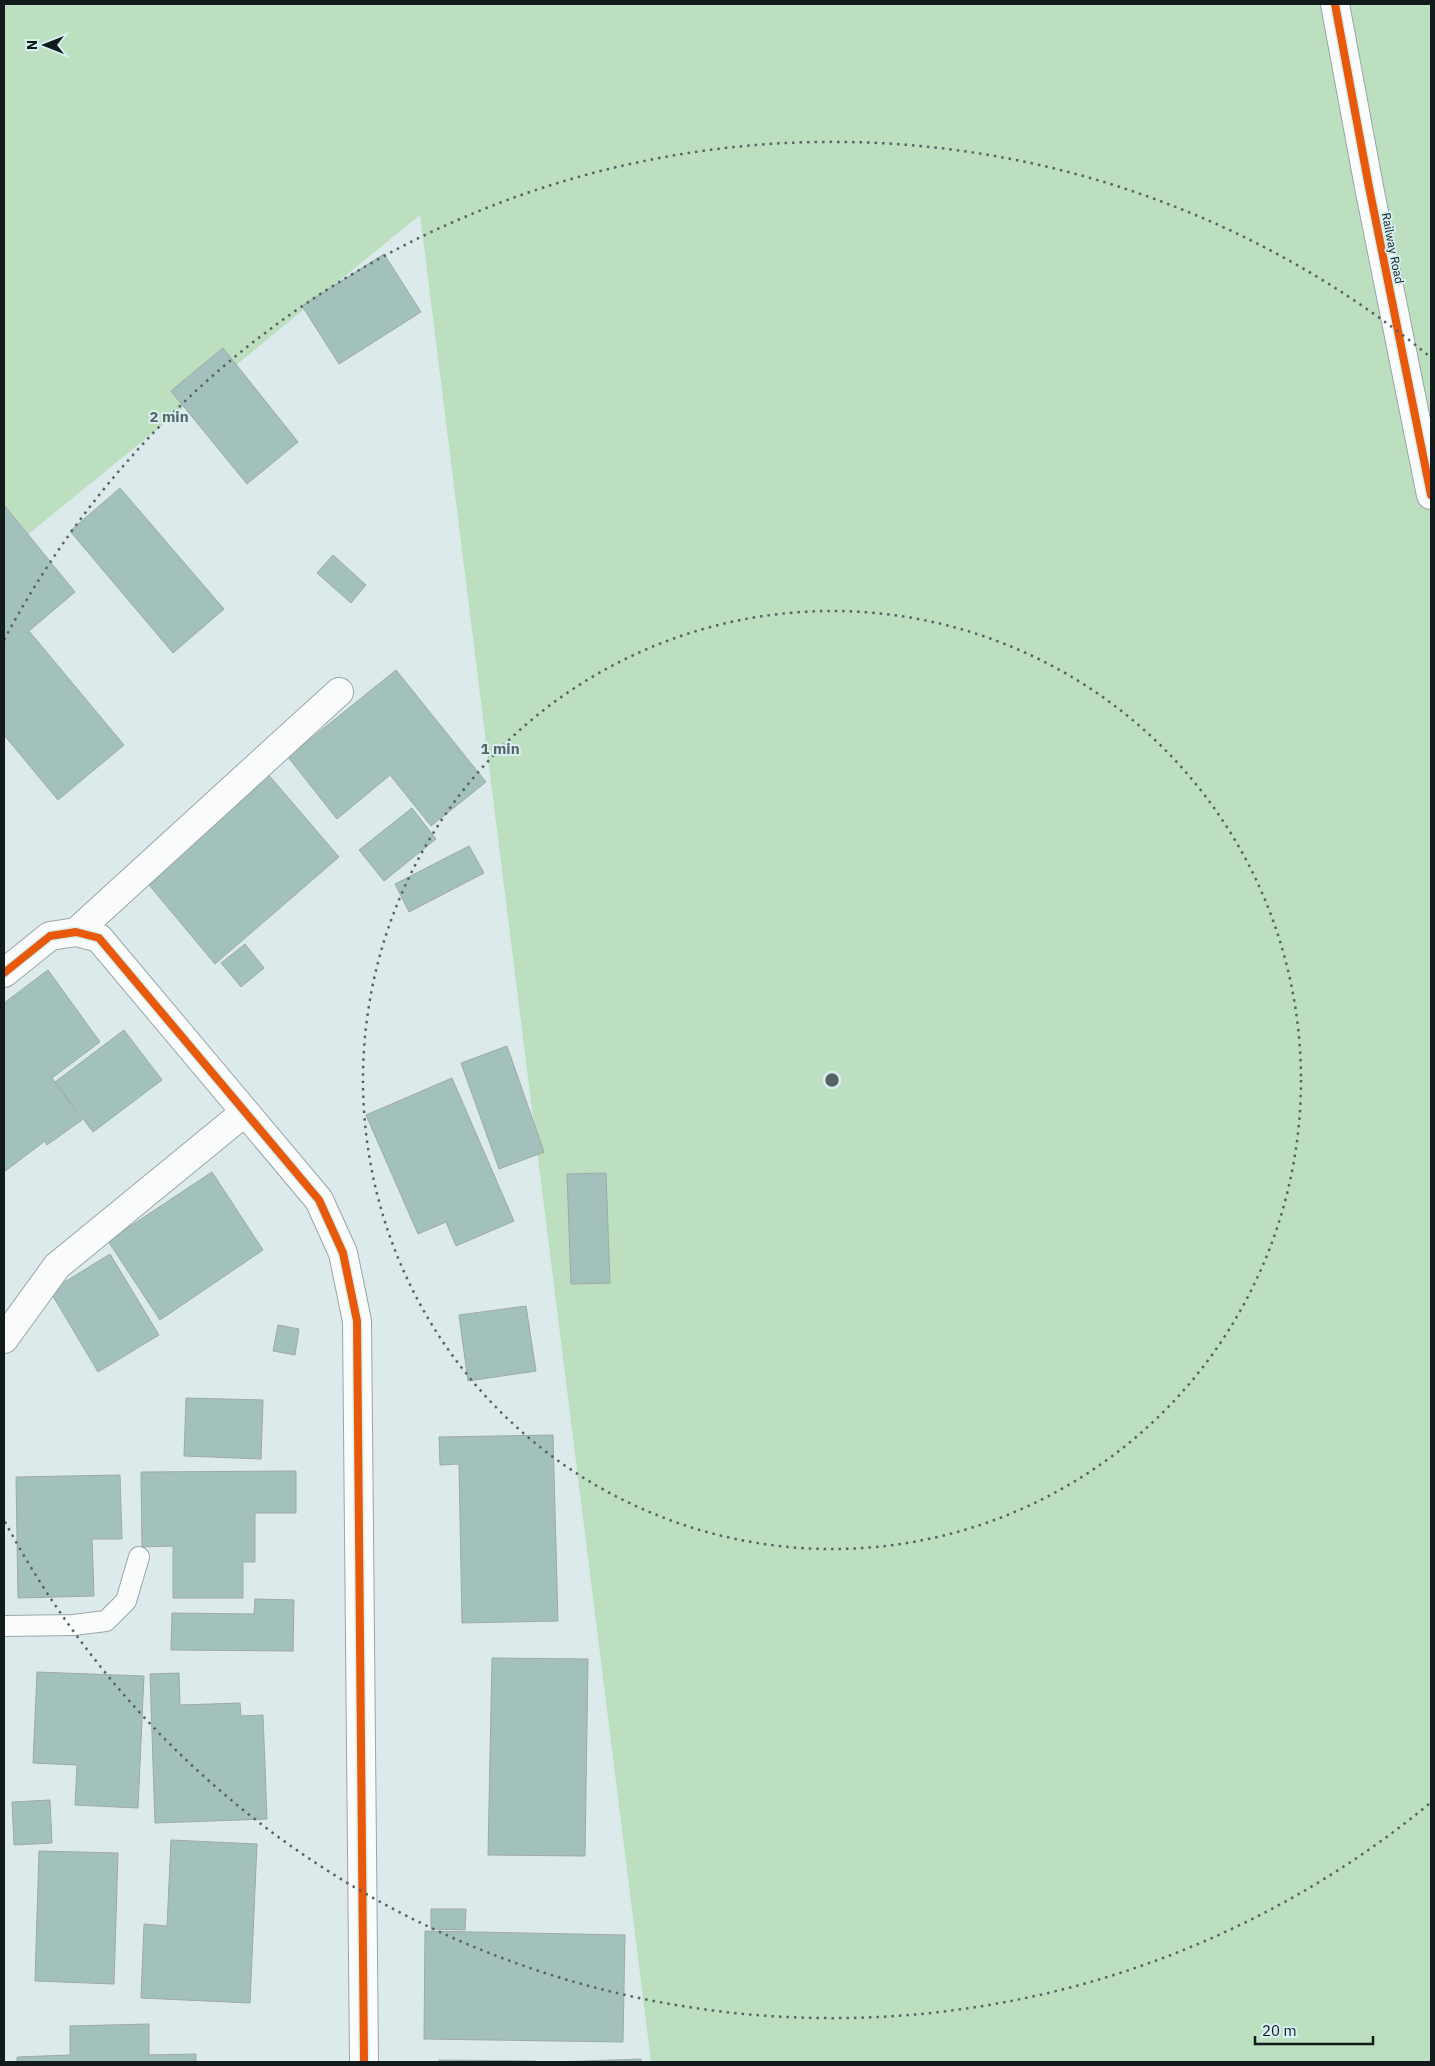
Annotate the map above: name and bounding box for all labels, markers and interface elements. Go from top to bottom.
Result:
north arrow [20,20,70,70]
text: N [23,40,41,50]
street label: Railway Road [1379,211,1407,285]
text: 2 min [149,407,189,426]
text: 1 min [480,739,520,758]
centre of rings [823,1071,841,1089]
scale bar [1255,2014,1372,2046]
text: 20 m [1262,2021,1297,2040]

